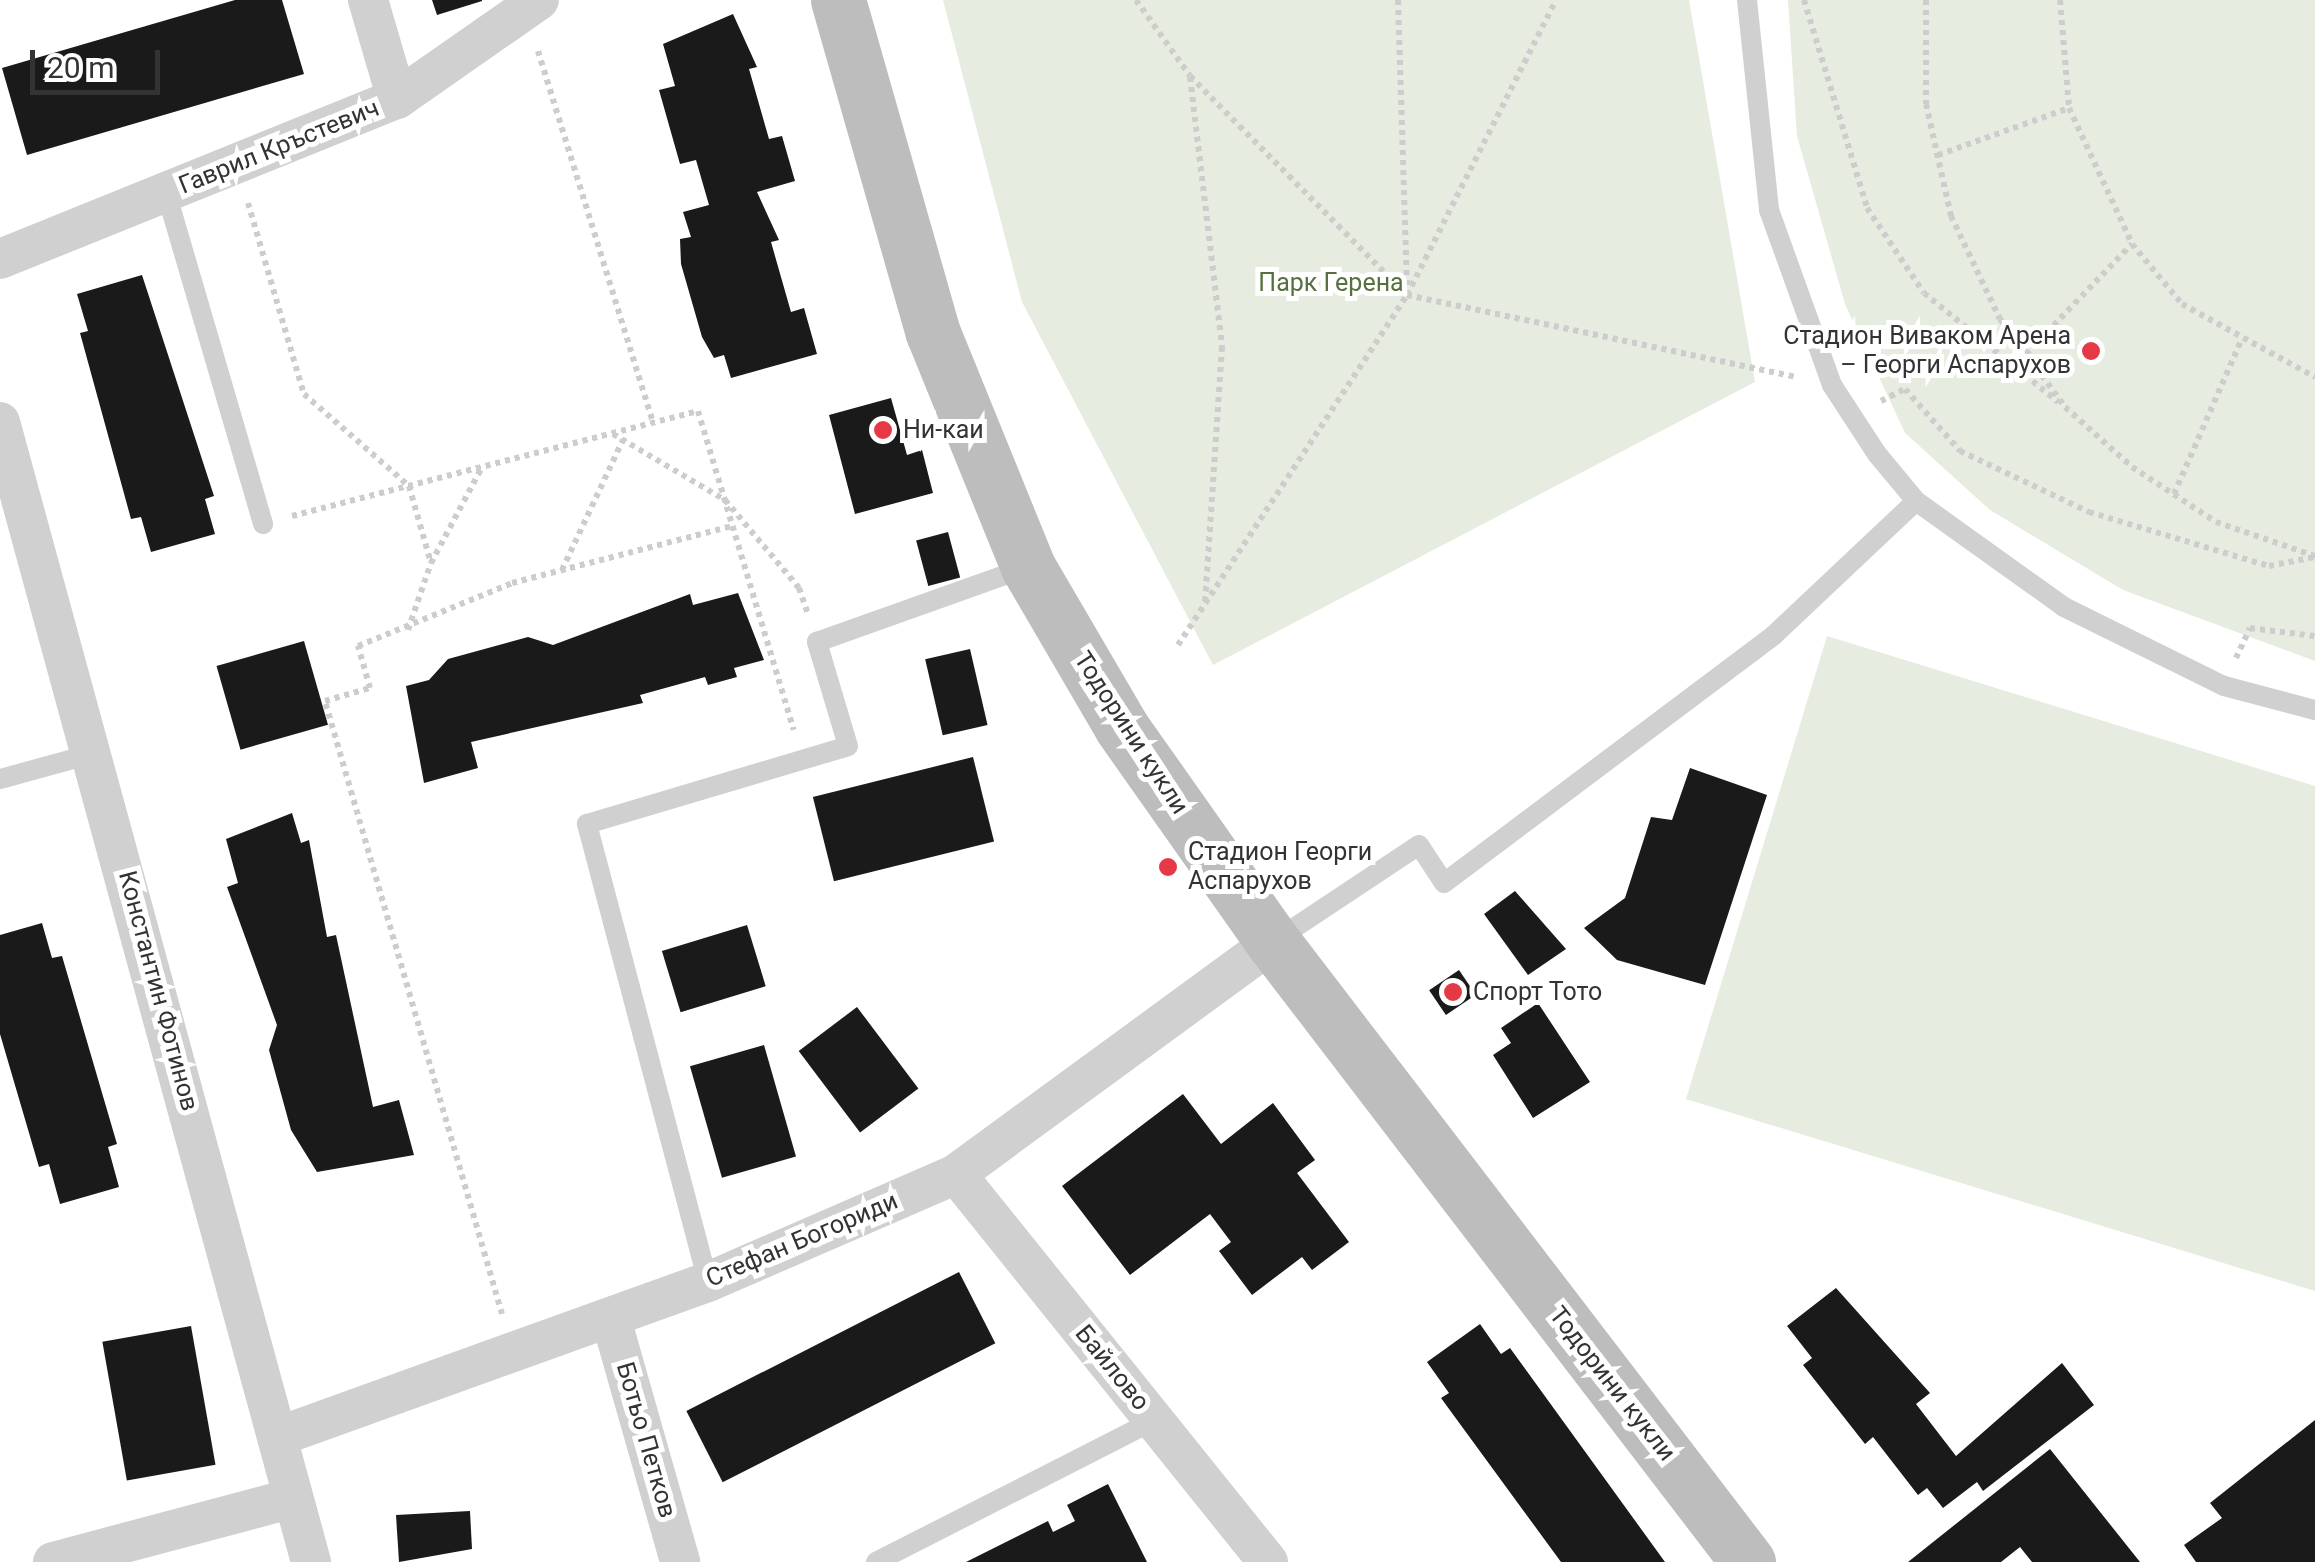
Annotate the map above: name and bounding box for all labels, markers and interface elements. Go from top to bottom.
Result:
scale bar [35,30,165,92]
text: 20 m [47,50,114,85]
street label: Гаврил Кръстевич [174,93,384,201]
park label: Парк Герена [1258,268,1404,298]
place label: Стадион Виваком Арена – Георги Аспарухов [1783,322,2071,381]
marker: Стадион Виваком Арена – Георги Аспарухов [2080,340,2102,362]
place label: Ни-каи [903,415,984,445]
marker: Ни-каи [872,419,894,441]
street label: Тодорини кукли [1067,646,1195,820]
place label: Стадион Георги Аспарухов [1188,838,1372,897]
marker: Стадион Георги Аспарухов [1157,856,1179,878]
street label: Константин Фотинов [112,868,204,1114]
place label: Спорт Тото [1473,977,1603,1007]
marker: Спорт Тото [1442,981,1464,1003]
street label: Стефан Богориди [702,1186,902,1294]
street label: Тодорини кукли [1542,1301,1682,1467]
street label: Байлово [1069,1319,1155,1417]
street label: Ботьо Петков [609,1359,683,1521]

